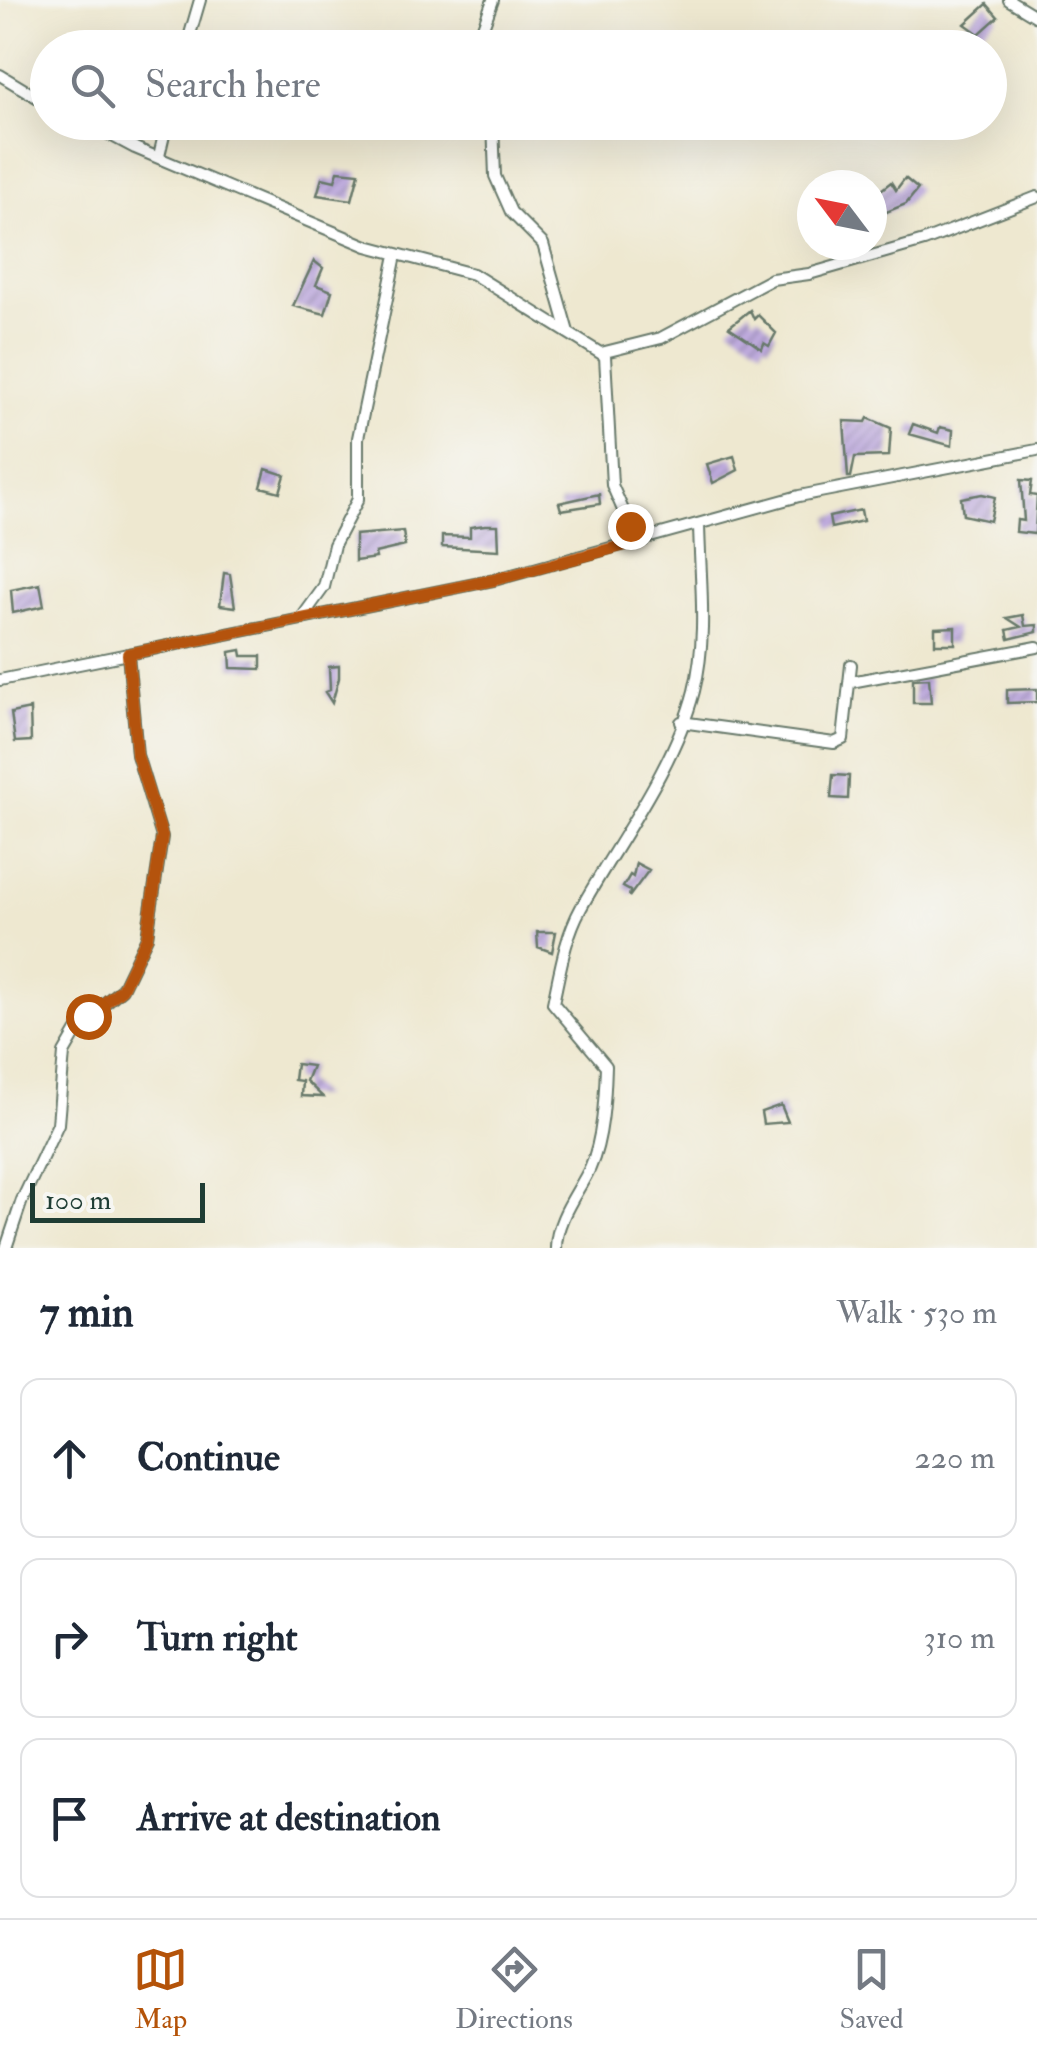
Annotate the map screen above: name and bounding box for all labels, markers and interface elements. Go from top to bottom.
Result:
search box [30,30,1007,140]
icon: search [65,58,120,113]
text: Search here [145,61,321,109]
north arrow [797,170,887,260]
route end [608,504,654,550]
route start [66,994,112,1040]
scale bar [30,1178,205,1222]
text: 100 m [45,1183,111,1218]
text: 7 min [40,1287,134,1339]
text: Walk · 530 m [837,1293,997,1333]
icon: ahead [42,1431,97,1486]
text: Continue [137,1434,280,1482]
text: 220 m [915,1438,995,1478]
icon: right [42,1611,97,1666]
text: Turn right [137,1614,298,1662]
text: 310 m [924,1618,995,1658]
icon: arrive [42,1791,97,1846]
text: Arrive at destination [137,1794,441,1842]
tab: Map [133,1942,188,2037]
tab: Directions [455,1942,573,2037]
tab: Saved [840,1942,904,2037]

